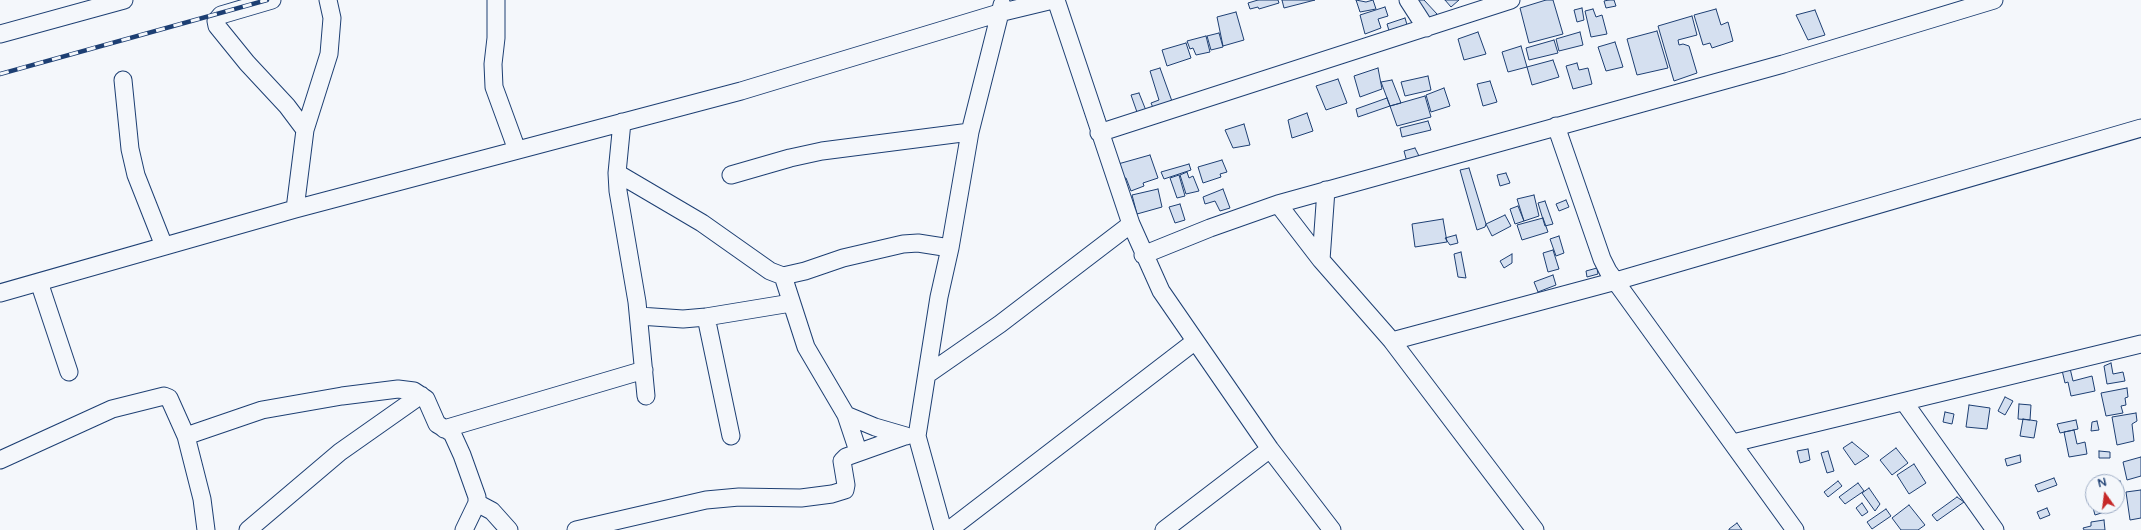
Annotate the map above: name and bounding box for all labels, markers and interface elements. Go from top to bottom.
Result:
north arrow [2085,474,2125,514]
text: N [2096,475,2108,490]

